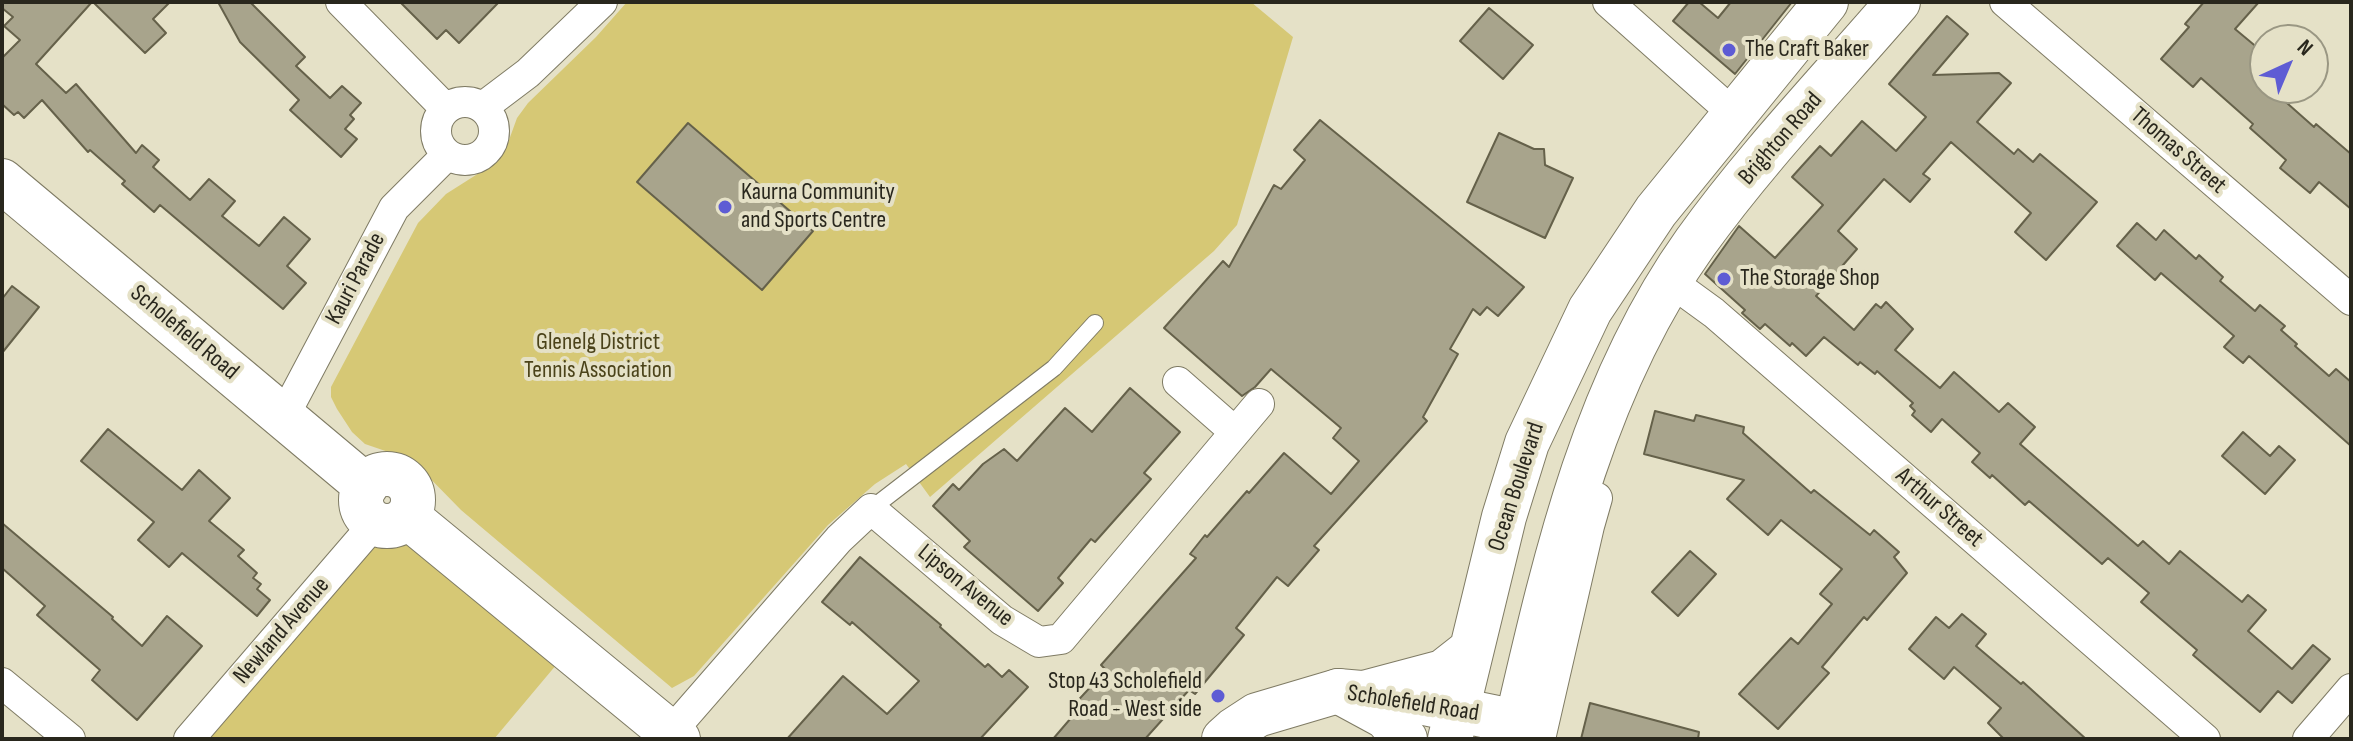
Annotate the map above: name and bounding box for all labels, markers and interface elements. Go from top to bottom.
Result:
north arrow [2249,24,2329,104]
text: N [2291,34,2318,62]
place label: The Craft Baker [1745,36,1869,64]
marker: The Craft Baker [1720,41,1738,59]
street label: Brighton Road [1733,87,1829,191]
street label: Thomas Street [2124,102,2232,200]
place label: Kaurna Community and Sports Centre [741,179,895,235]
marker: Kaurna Community and Sports Centre [716,198,734,216]
street label: Kauri Parade [320,228,392,330]
place label: The Storage Shop [1740,265,1880,293]
marker: The Storage Shop [1715,270,1733,288]
street label: Scholefield Road [124,279,244,387]
park label: Glenelg District Tennis Association [524,329,672,385]
street label: Ocean Boulevard [1483,419,1551,555]
street label: Arthur Street [1889,462,1989,554]
street label: Lipson Avenue [911,539,1019,633]
street label: Newland Avenue [228,572,336,690]
place label: Stop 43 Scholefield Road - West side [1048,668,1202,724]
street label: Scholefield Road [1345,679,1481,729]
marker: Stop 43 Scholefield Road - West side [1209,687,1227,705]

